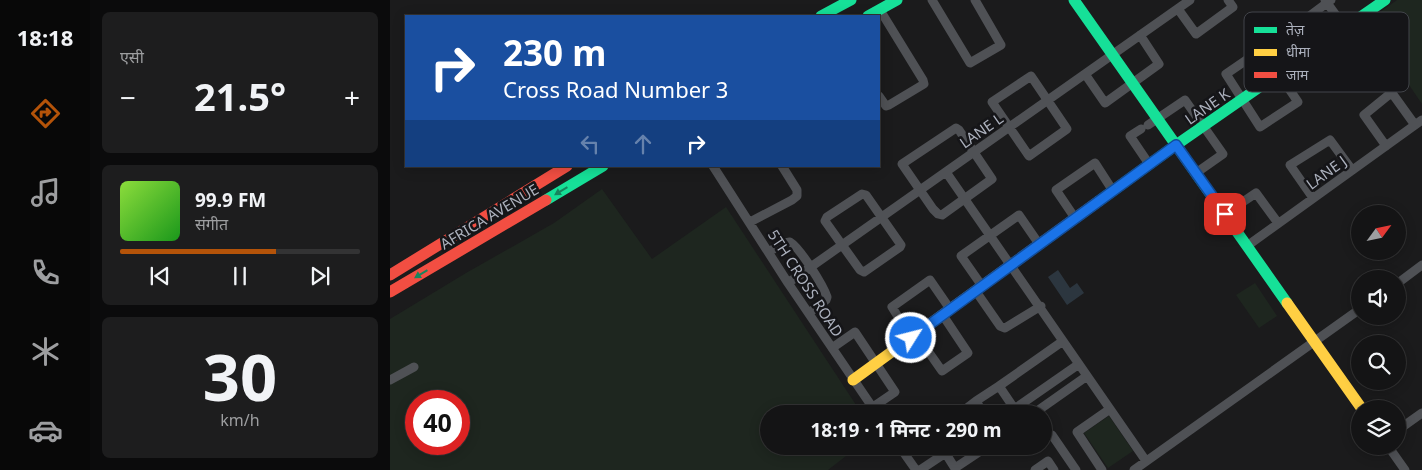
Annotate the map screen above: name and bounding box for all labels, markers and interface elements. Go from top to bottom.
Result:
legend [1244,12,1409,92]
text: तेज़ [1286,20,1305,39]
text: 18:18 [17,22,73,52]
text: 230 m [503,29,606,76]
icon: right [420,35,485,100]
text: धीमा [1286,42,1311,61]
text: एसी [120,46,144,68]
text: जाम [1286,65,1309,84]
text: 21.5° [194,70,286,122]
text: Cross Road Number 3 [503,74,728,104]
text: − [120,78,136,116]
text: + [344,78,360,116]
street label: LANE K [1181,83,1234,129]
icon: directions [28,96,63,131]
street label: LANE L [955,108,1007,152]
icon: left [576,130,604,158]
icon: ahead [629,130,657,158]
icon: right [682,130,710,158]
street label: LANE J [1302,151,1350,193]
icon: music [28,175,63,210]
street label: AFRICA AVENUE [436,179,542,253]
text: 99.9 FM [195,187,266,213]
one-way arrow [554,187,568,195]
pin [1204,193,1246,235]
icon: arrive [1211,200,1239,228]
north arrow [1351,205,1406,260]
map controls [1351,205,1406,455]
text: संगीत [195,213,228,235]
street label: 5TH CROSS ROAD [764,226,848,341]
icon: phone [28,255,63,290]
icon: previous [146,262,174,290]
icon: pause [226,262,254,290]
icon: next [306,262,334,290]
one-way arrow [415,269,428,278]
button: sound [1351,270,1406,325]
position arrow [884,311,936,363]
text: 30 [203,332,277,420]
icon: climate [28,334,63,369]
button: search [1351,335,1406,390]
speed limit sign: 40 [405,390,470,455]
button: layers [1351,400,1406,455]
text: km/h [220,409,260,431]
icon: car [28,413,63,448]
text: 18:19 · 1 मिनट · 290 m [810,417,1002,443]

